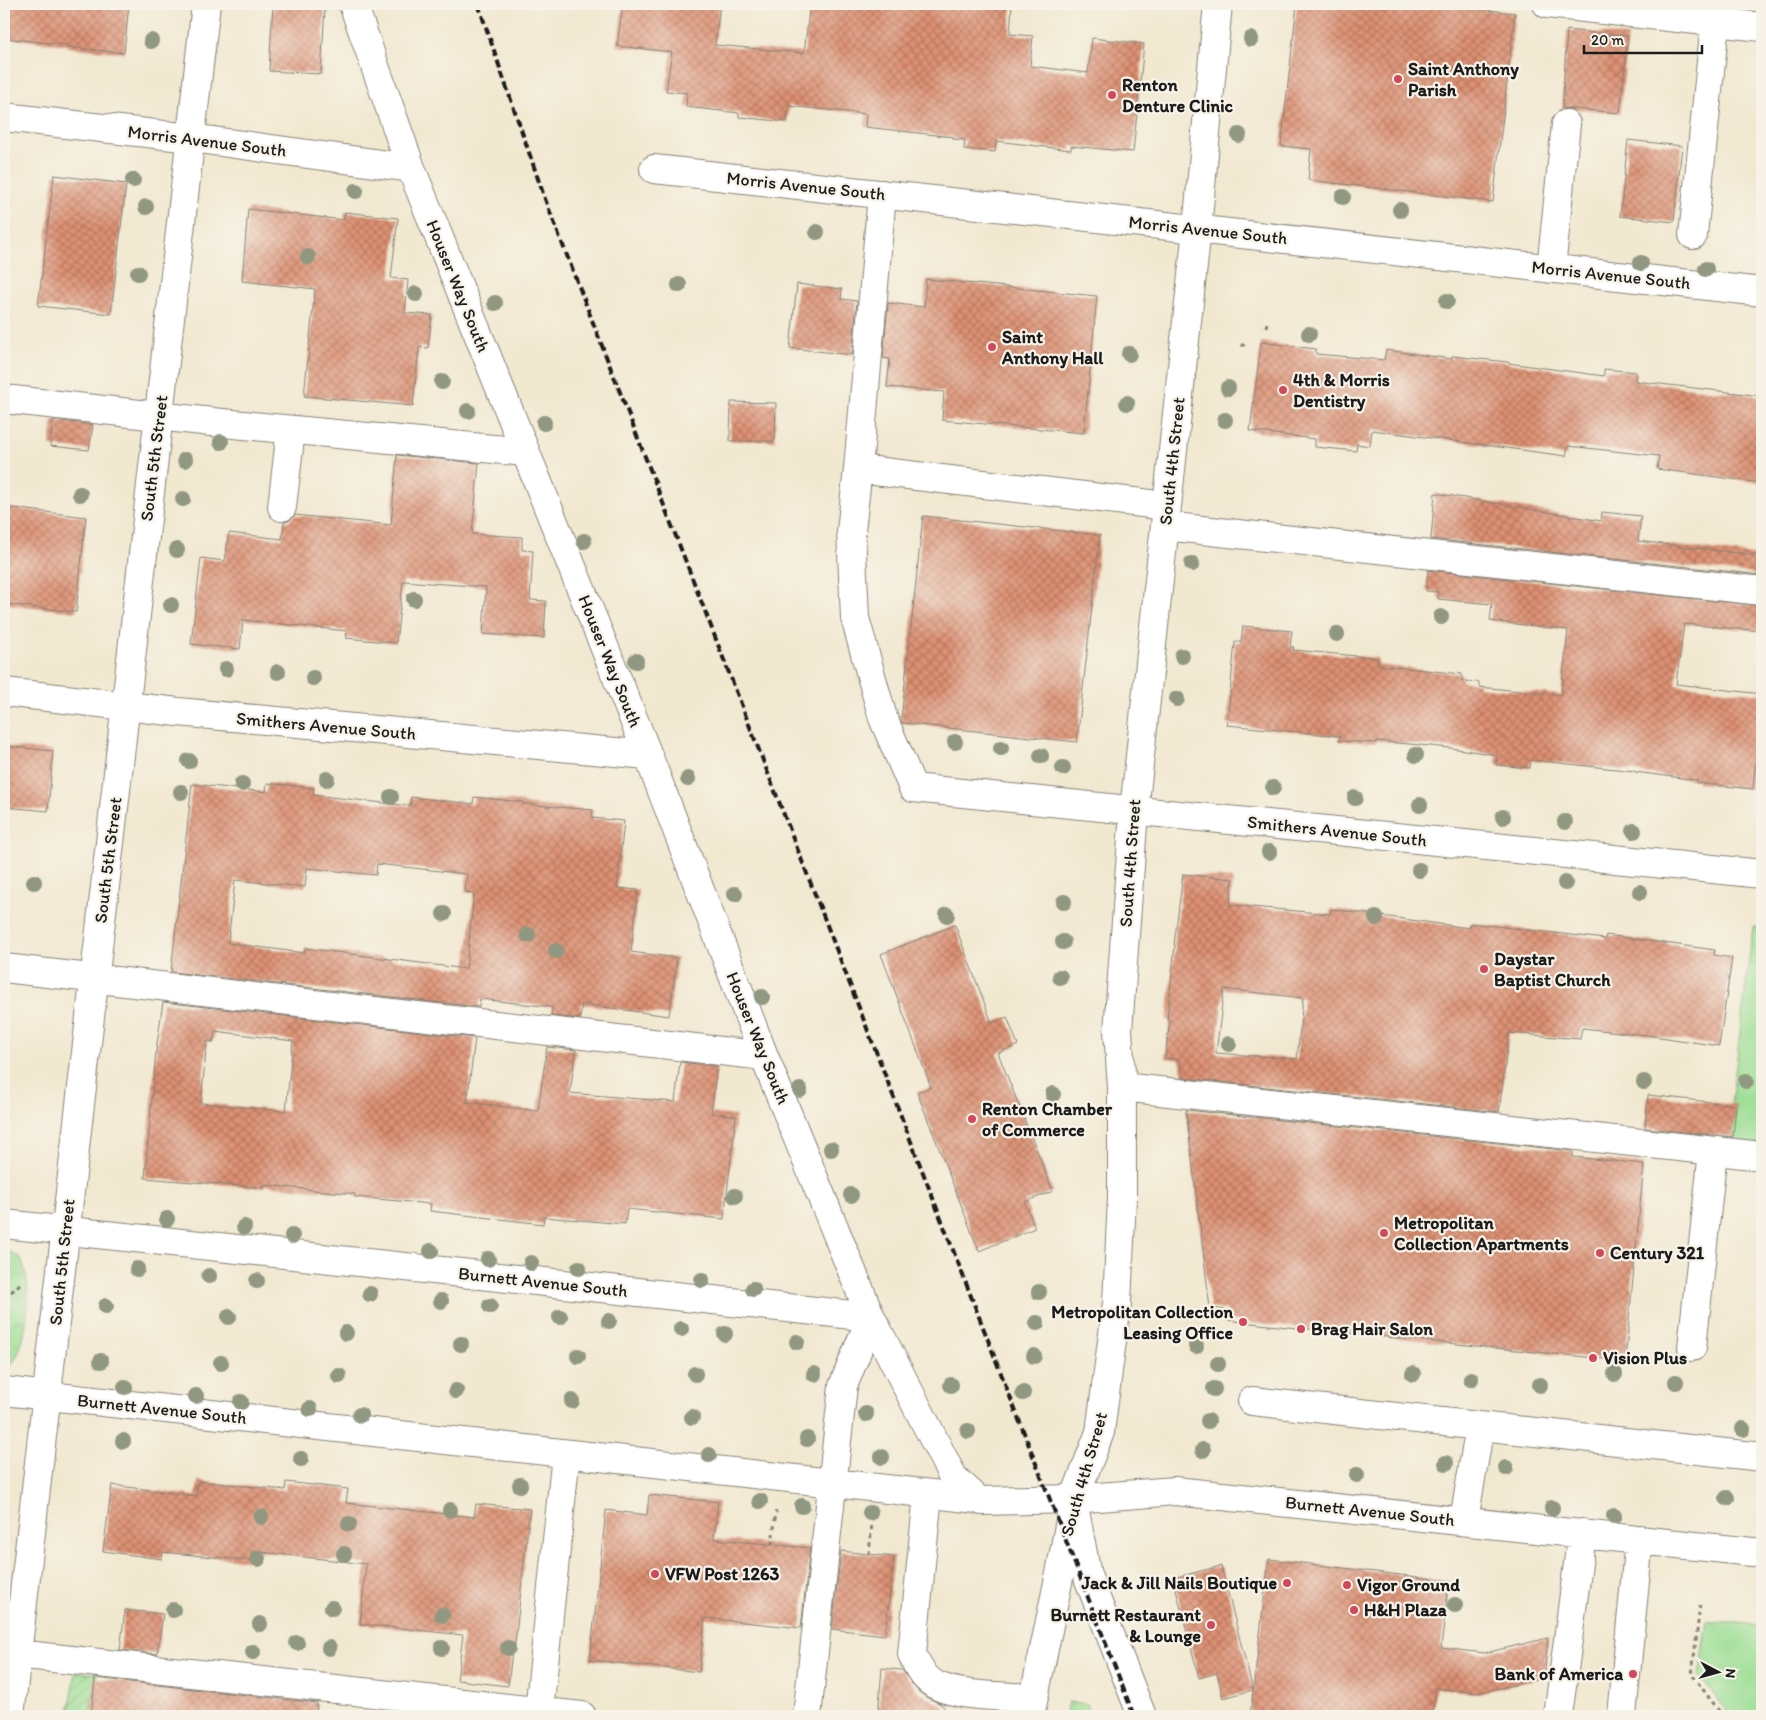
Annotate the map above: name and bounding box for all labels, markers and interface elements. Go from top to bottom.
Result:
scale bar [1584,22,1701,54]
text: 20 m [1591,31,1625,49]
place label: Saint Anthony Parish [1408,58,1519,101]
marker: Saint Anthony Parish [1392,73,1404,85]
place label: Renton Denture Clinic [1122,74,1234,117]
marker: Renton Denture Clinic [1106,89,1118,101]
street label: Morris Avenue South [126,120,288,162]
street label: Morris Avenue South [725,167,887,205]
street label: Morris Avenue South [1127,211,1289,249]
street label: Houser Way South [421,217,495,355]
street label: Morris Avenue South [1530,256,1692,294]
place label: Saint Anthony Hall [1001,326,1104,369]
marker: Saint Anthony Hall [986,341,998,353]
place label: 4th & Morris Dentistry [1293,369,1390,412]
marker: 4th & Morris Dentistry [1277,384,1289,396]
street label: South 5th Street [135,393,173,522]
street label: South 4th Street [1154,396,1190,526]
street label: Houser Way South [573,592,647,730]
street label: Smithers Avenue South [235,707,417,745]
street label: South 5th Street [89,795,127,924]
street label: South 4th Street [1115,798,1145,928]
street label: Smithers Avenue South [1246,811,1428,851]
place label: Daystar Baptist Church [1494,948,1611,991]
marker: Daystar Baptist Church [1478,963,1490,975]
street label: Houser Way South [721,969,795,1107]
place label: Renton Chamber of Commerce [982,1098,1113,1141]
marker: Renton Chamber of Commerce [966,1113,978,1125]
street label: South 5th Street [44,1197,80,1326]
place label: Metropolitan Collection Apartments [1394,1212,1569,1255]
marker: Metropolitan Collection Apartments [1378,1227,1390,1239]
place label: Century 321 [1610,1242,1705,1264]
marker: Century 321 [1594,1247,1606,1259]
street label: Burnett Avenue South [457,1262,629,1302]
place label: Metropolitan Collection Leasing Office [1051,1301,1233,1344]
marker: Metropolitan Collection Leasing Office [1237,1316,1249,1328]
place label: Brag Hair Salon [1311,1318,1433,1340]
marker: Brag Hair Salon [1295,1323,1307,1335]
place label: Vision Plus [1603,1347,1687,1369]
marker: Vision Plus [1587,1352,1599,1364]
street label: Burnett Avenue South [76,1389,248,1429]
street label: South 4th Street [1056,1409,1112,1539]
street label: Burnett Avenue South [1284,1491,1456,1531]
place label: VFW Post 1263 [665,1563,779,1585]
marker: VFW Post 1263 [649,1568,661,1580]
place label: Jack & Jill Nails Boutique [1081,1572,1277,1594]
place label: Vigor Ground [1357,1574,1460,1596]
marker: Jack & Jill Nails Boutique [1281,1577,1293,1589]
marker: Vigor Ground [1341,1579,1353,1591]
place label: H&H Plaza [1364,1599,1447,1621]
place label: Burnett Restaurant & Lounge [1051,1604,1201,1647]
marker: H&H Plaza [1348,1604,1360,1616]
marker: Burnett Restaurant & Lounge [1205,1619,1217,1631]
north arrow [1694,1648,1744,1698]
place label: Bank of America [1495,1663,1623,1685]
marker: Bank of America [1627,1668,1639,1680]
text: N [1721,1668,1739,1679]

